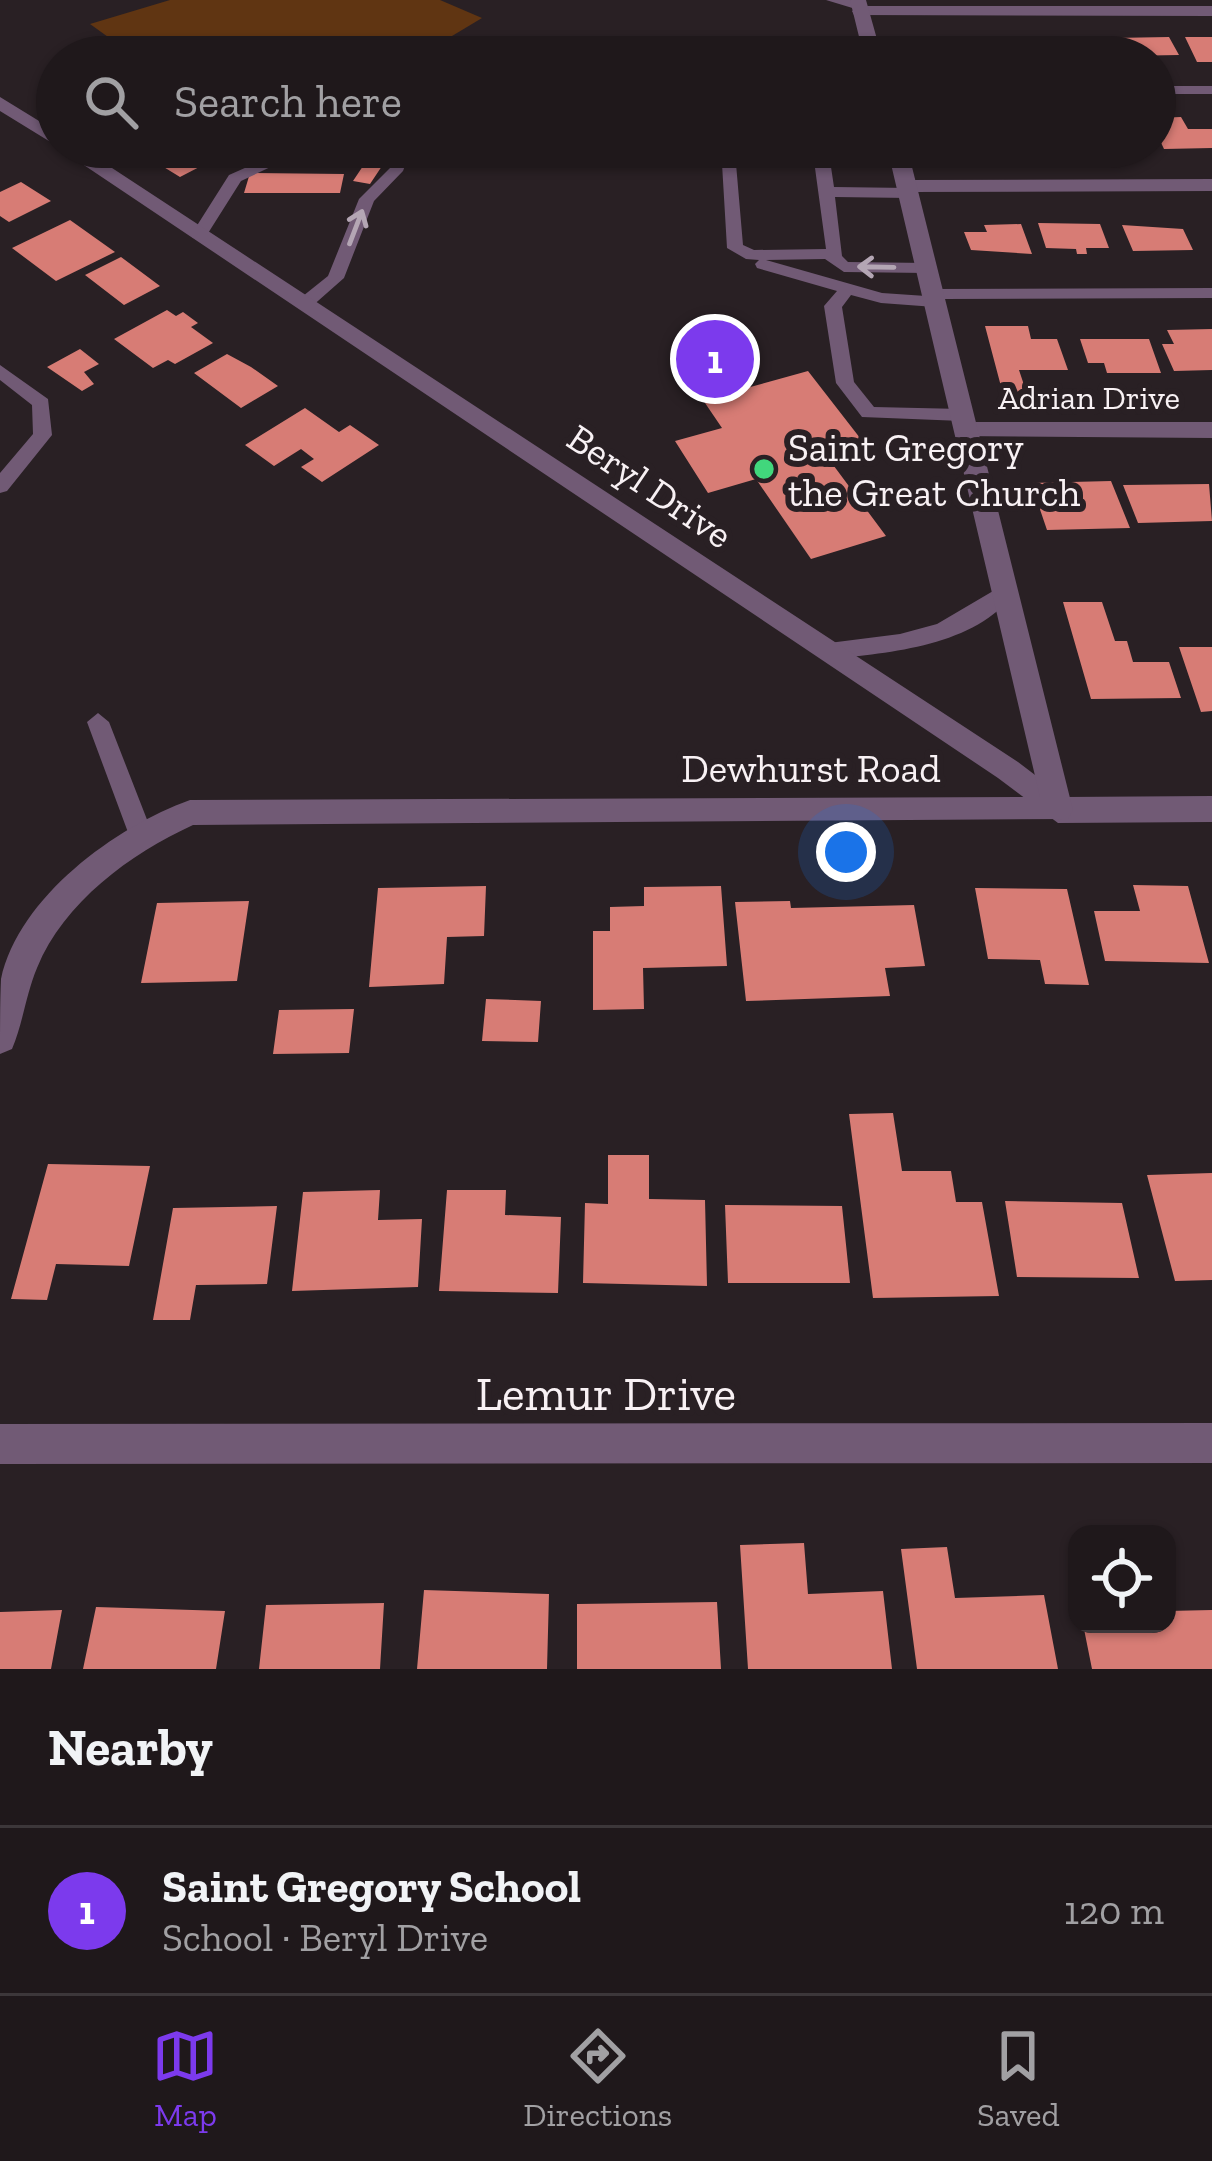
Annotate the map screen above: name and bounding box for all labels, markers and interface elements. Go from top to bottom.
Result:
search box [36,36,1176,168]
icon: search [78,69,144,135]
text: Search here [174,75,402,129]
one-way arrow [347,210,369,247]
one-way arrow [857,256,896,278]
pin: 1 [676,314,754,404]
street label: Adrian Drive [998,378,1180,417]
street label: Beryl Drive [559,414,741,558]
place label: Saint Gregory the Great Church [788,424,1081,516]
marker: Saint Gregory the Great Church [751,456,777,482]
street label: Dewhurst Road [681,745,941,792]
your location [816,822,876,882]
street label: Lemur Drive [476,1365,736,1422]
map controls [1068,1525,1176,1633]
button: locate [1068,1525,1176,1633]
text: Nearby [48,1717,213,1778]
text: Saint Gregory School [162,1860,581,1914]
text: 1 [79,1887,95,1934]
text: 120 m [1064,1887,1164,1934]
text: School · Beryl Drive [162,1914,488,1961]
tab: Map [152,2023,218,2134]
tab: Directions [523,2023,672,2134]
tab: Saved [977,2023,1060,2134]

